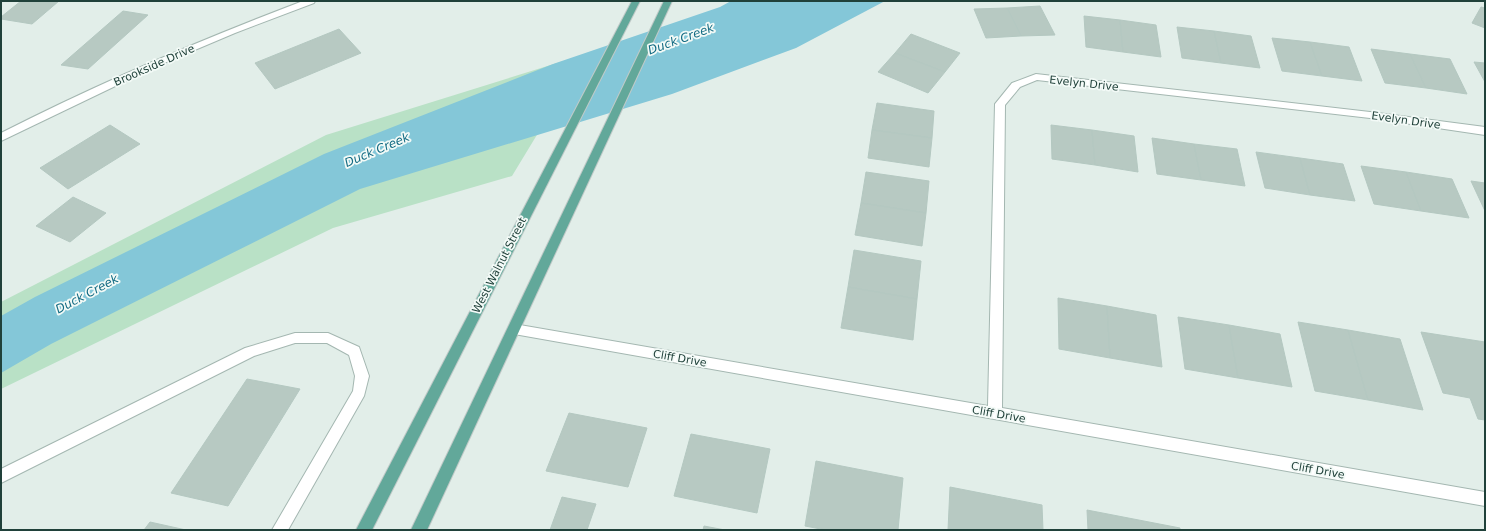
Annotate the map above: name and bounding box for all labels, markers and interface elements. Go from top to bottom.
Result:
water label: Duck Creek [646,20,717,57]
street label: Brookside Drive [112,42,197,89]
street label: Evelyn Drive [1049,73,1119,94]
street label: Evelyn Drive [1371,109,1442,132]
water label: Duck Creek [342,130,413,170]
street label: West Walnut Street [470,215,530,315]
water label: Duck Creek [53,271,122,316]
street label: Cliff Drive [652,347,708,370]
street label: Cliff Drive [971,403,1027,426]
street label: Cliff Drive [1290,459,1346,482]

